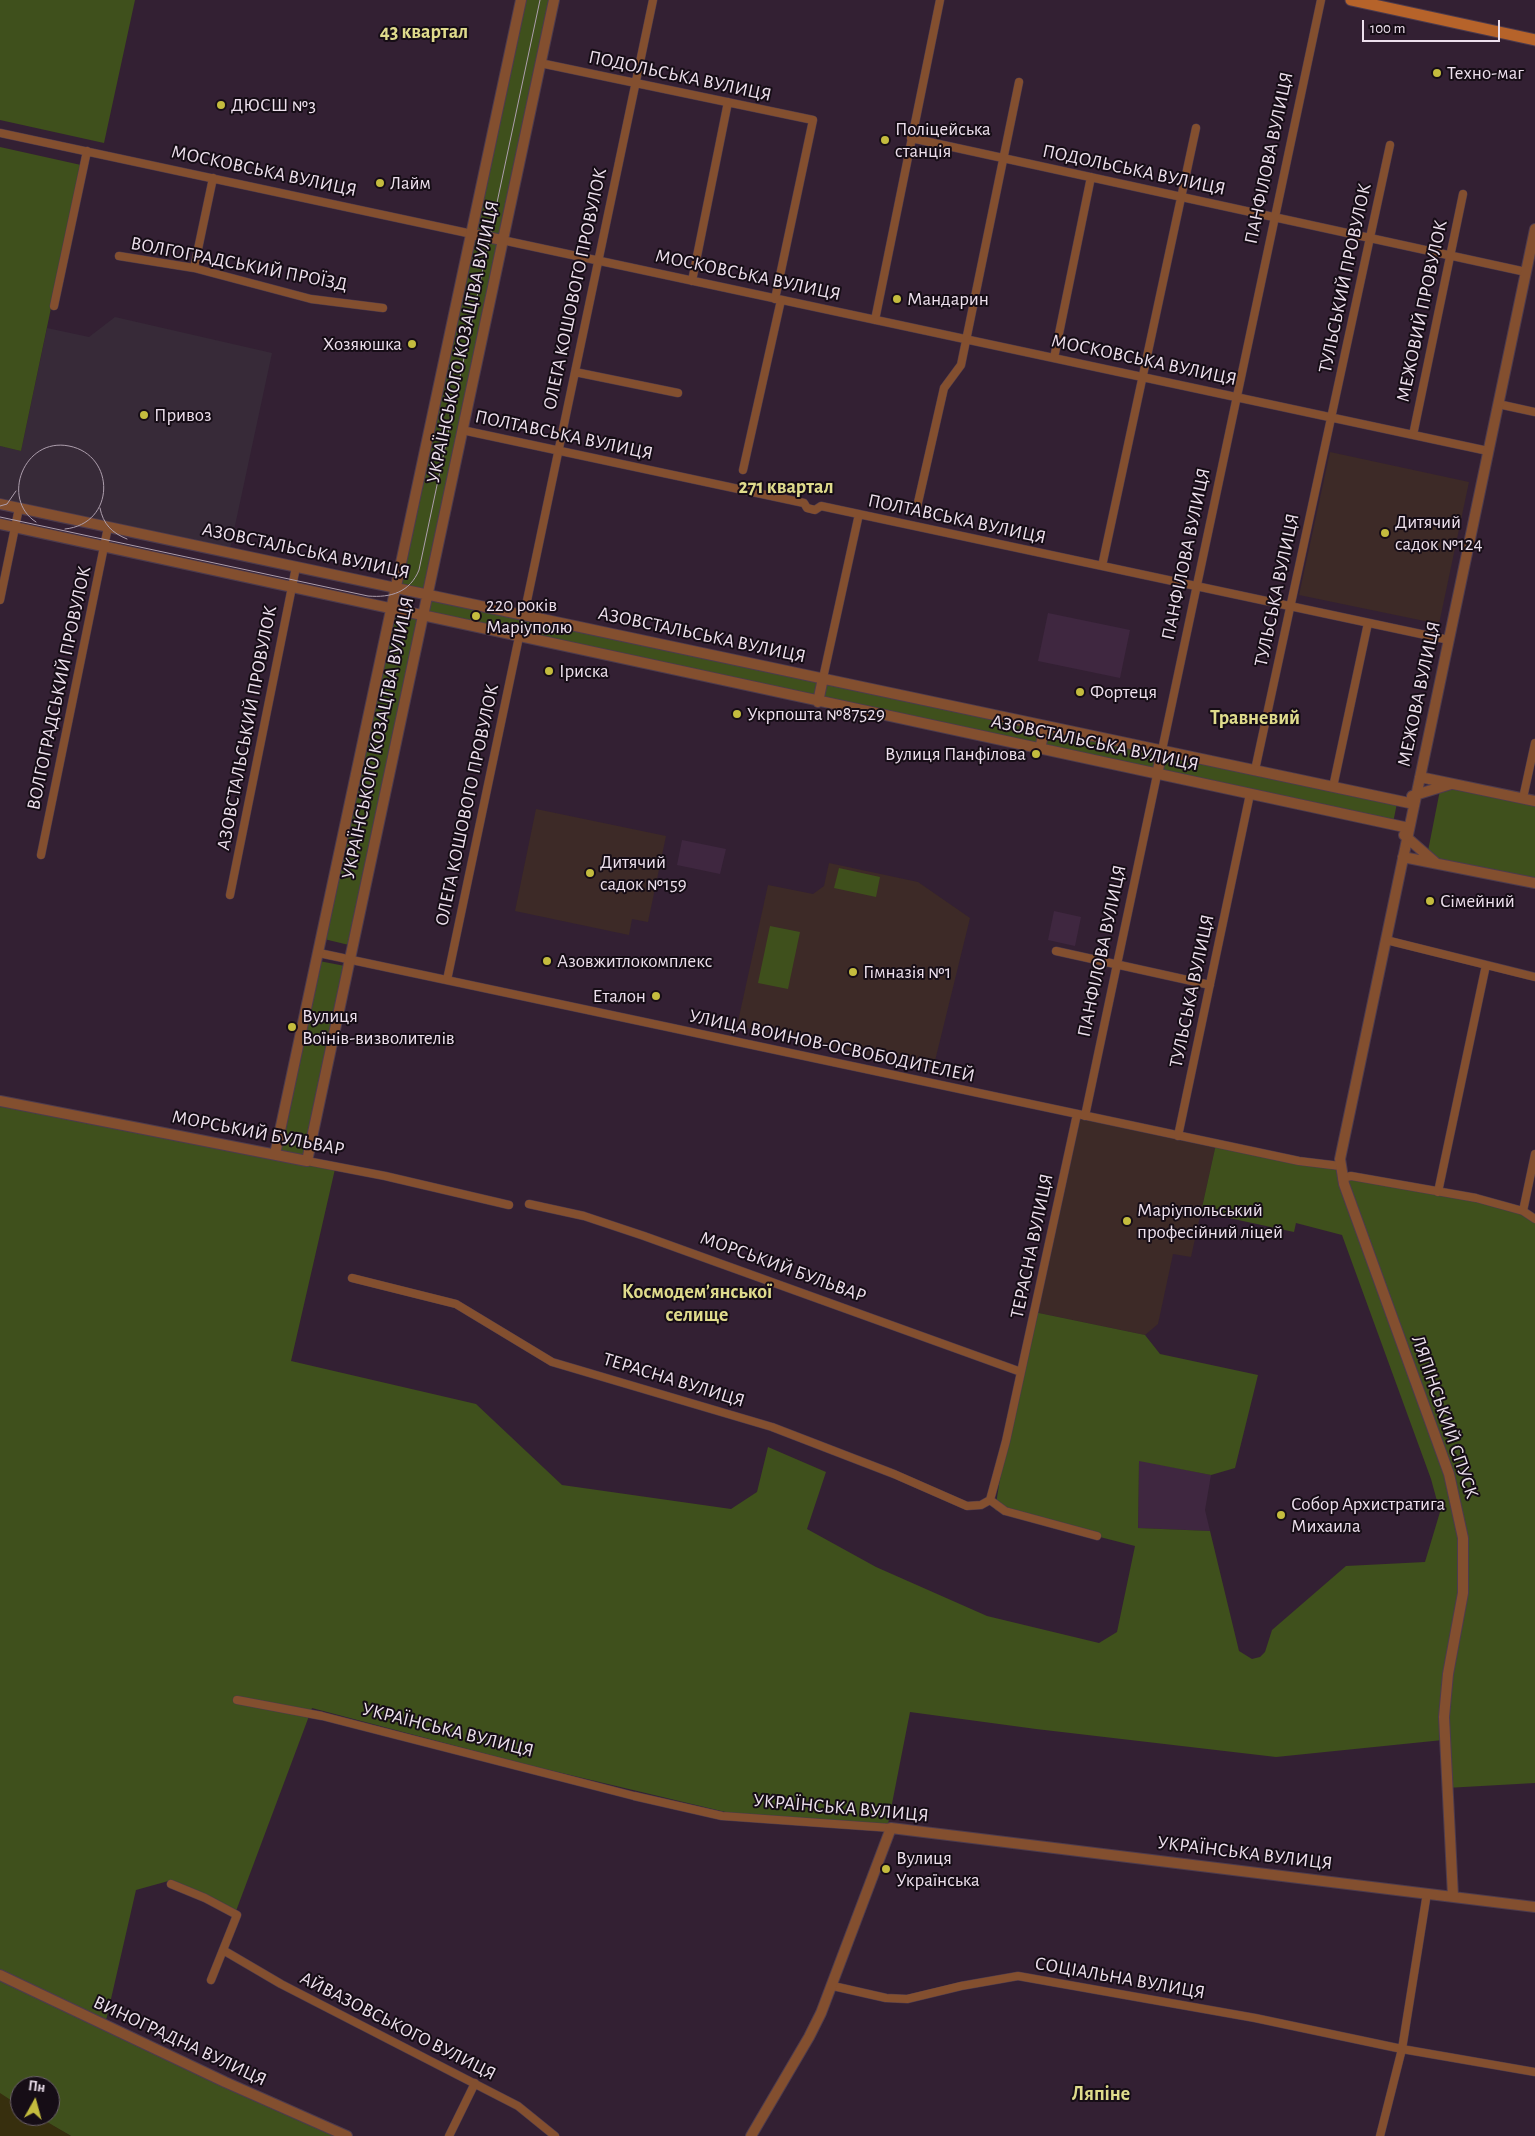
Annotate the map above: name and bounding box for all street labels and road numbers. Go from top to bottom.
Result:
street label: ПОДОЛЬСЬКА ВУЛИЦЯ [586,45,774,107]
street label: ПАНФІЛОВА ВУЛИЦЯ [1240,70,1298,246]
street label: ПОДОЛЬСЬКА ВУЛИЦЯ [1040,139,1228,201]
street label: МОСКОВСЬКА ВУЛИЦЯ [169,140,359,202]
street label: ОЛЕГА КОШОВОГО ПРОВУЛОК [538,166,612,412]
street label: ТУЛЬСЬКИЙ ПРОВУЛОК [1314,181,1376,375]
street label: УКРАЇНСЬКОГО КОЗАЦТВА ВУЛИЦЯ [422,198,504,486]
street label: МЕЖОВИЙ ПРОВУЛОК [1392,218,1452,404]
street label: ВОЛГОГРАДСЬКИЙ ПРОЇЗД [129,232,349,296]
street label: МОСКОВСЬКА ВУЛИЦЯ [653,244,843,306]
street label: МОСКОВСЬКА ВУЛИЦЯ [1049,329,1239,391]
street label: ПОЛТАВСЬКА ВУЛИЦЯ [473,405,655,465]
street label: ПАНФІЛОВА ВУЛИЦЯ [1157,466,1215,642]
street label: ПОЛТАВСЬКА ВУЛИЦЯ [866,489,1048,549]
street label: ТУЛЬСЬКА ВУЛИЦЯ [1250,511,1304,669]
street label: АЗОВСТАЛЬСЬКА ВУЛИЦЯ [200,518,412,584]
street label: ВОЛГОГРАДСЬКИЙ ПРОВУЛОК [22,564,96,812]
street label: УКРАЇНСЬКОГО КОЗАЦТВА ВУЛИЦЯ [337,594,419,882]
street label: АЗОВСТАЛЬСЬКА ВУЛИЦЯ [596,602,808,668]
street label: АЗОВСТАЛЬСЬКИЙ ПРОВУЛОК [212,604,282,852]
street label: МЕЖОВА ВУЛИЦЯ [1392,619,1446,769]
street label: ОЛЕГА КОШОВОГО ПРОВУЛОК [430,682,504,928]
street label: АЗОВСТАЛЬСЬКА ВУЛИЦЯ [989,710,1201,776]
street label: ПАНФІЛОВА ВУЛИЦЯ [1073,863,1131,1039]
street label: ТУЛЬСЬКА ВУЛИЦЯ [1165,912,1219,1070]
street label: УЛИЦА ВОИНОВ-ОСВОБОДИТЕЛЕЙ [687,1005,977,1087]
street label: МОРСЬКИЙ БУЛЬВАР [170,1105,346,1161]
street label: ТЕРАСНА ВУЛИЦЯ [1006,1172,1058,1320]
street label: МОРСЬКИЙ БУЛЬВАР [697,1226,869,1308]
street label: ЛЯПІНСЬКИЙ СПУСК [1406,1332,1484,1502]
street label: ТЕРАСНА ВУЛИЦЯ [600,1348,748,1412]
street label: УКРАЇНСЬКА ВУЛИЦЯ [360,1698,536,1762]
street label: УКРАЇНСЬКА ВУЛИЦЯ [752,1789,930,1827]
street label: УКРАЇНСЬКА ВУЛИЦЯ [1156,1831,1334,1875]
street label: СОЦІАЛЬНА ВУЛИЦЯ [1033,1952,1207,2004]
street label: АЙВАЗОВСЬКОГО ВУЛИЦЯ [296,1967,500,2085]
street label: ВИНОГРАДНА ВУЛИЦЯ [90,1991,270,2091]

